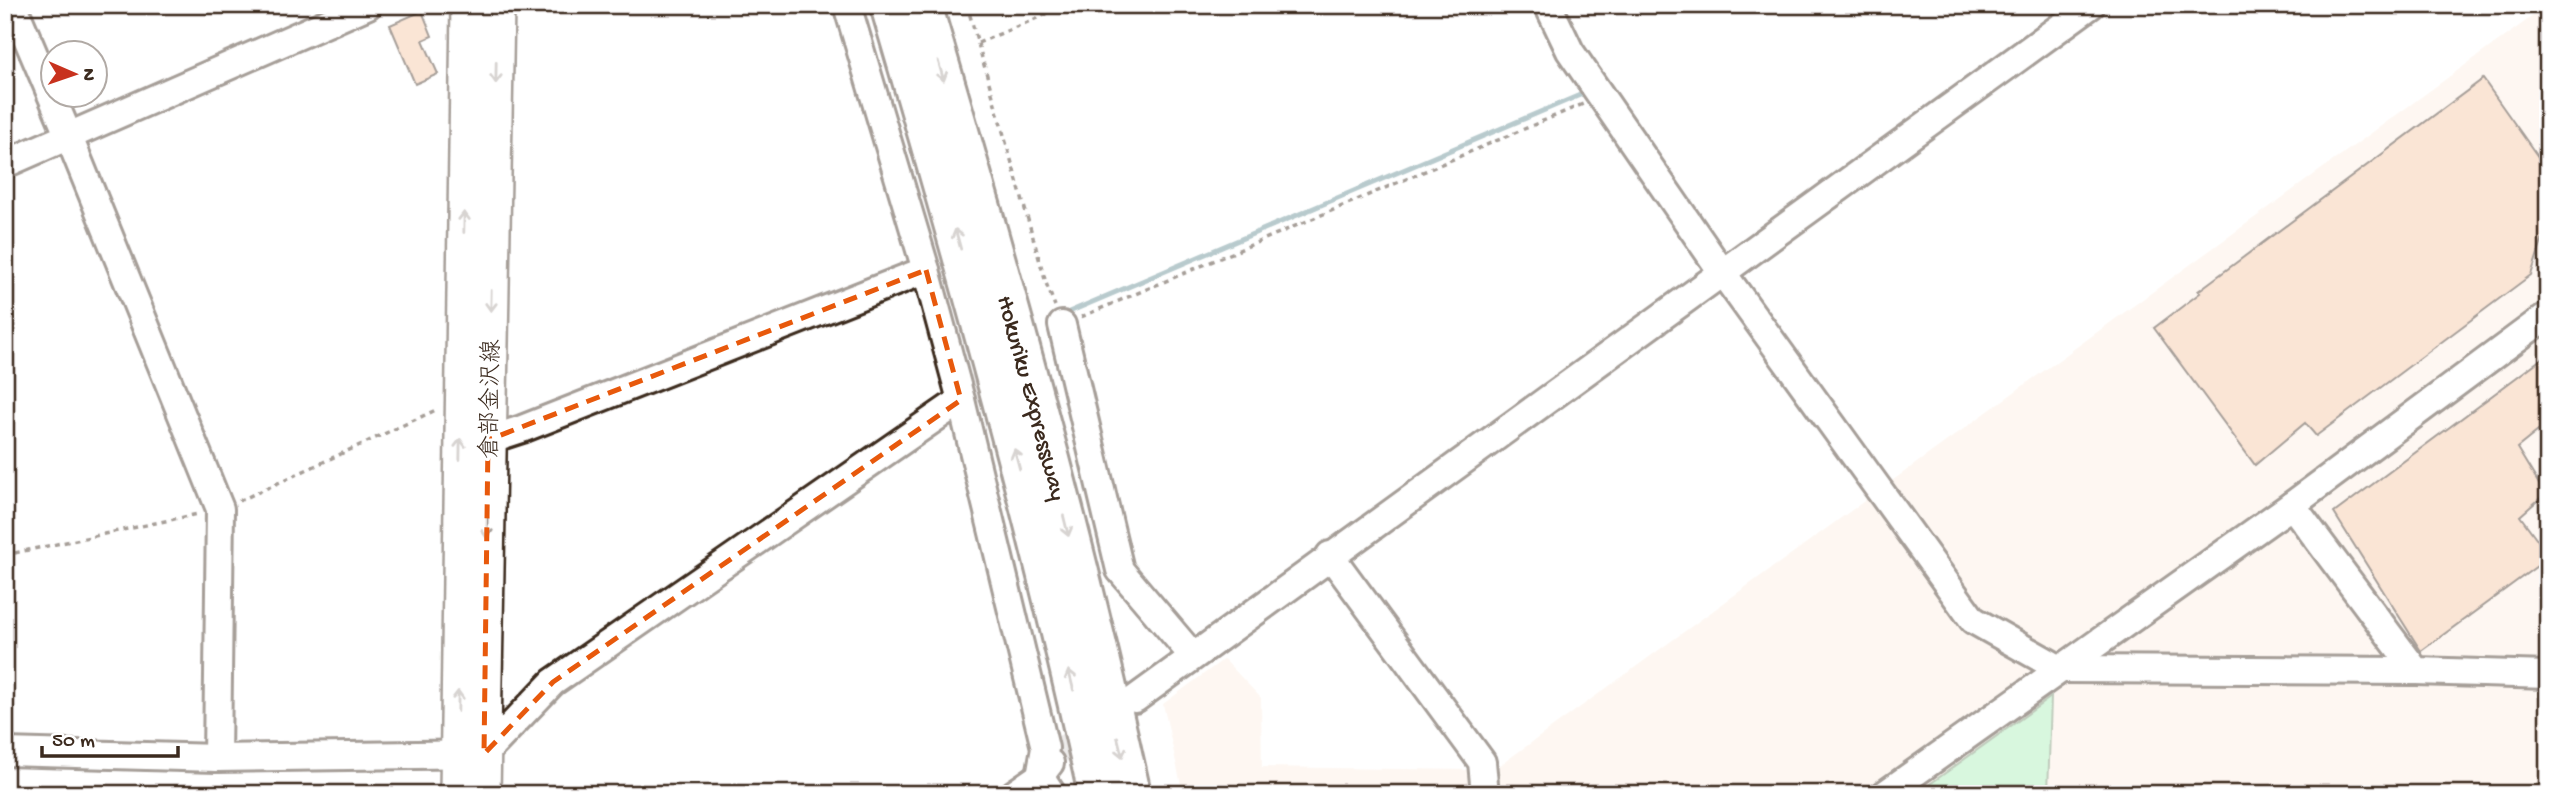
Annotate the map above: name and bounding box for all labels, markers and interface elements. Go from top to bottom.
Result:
north arrow [38,38,108,108]
one-way arrow [935,59,948,81]
one-way arrow [489,62,502,85]
text: N [76,68,99,81]
one-way arrow [457,210,471,233]
one-way arrow [951,228,964,251]
one-way arrow [484,289,498,312]
street label: Hokuriku Expressway [988,293,1071,504]
street label: 倉部金沢線 [476,339,508,459]
one-way arrow [453,438,467,461]
one-way arrow [1010,448,1023,471]
one-way arrow [1060,514,1073,537]
one-way arrow [480,517,494,540]
one-way arrow [1064,669,1078,692]
one-way arrow [451,690,465,713]
scale bar [42,715,178,759]
text: 50 m [52,730,95,755]
one-way arrow [1114,735,1127,758]

